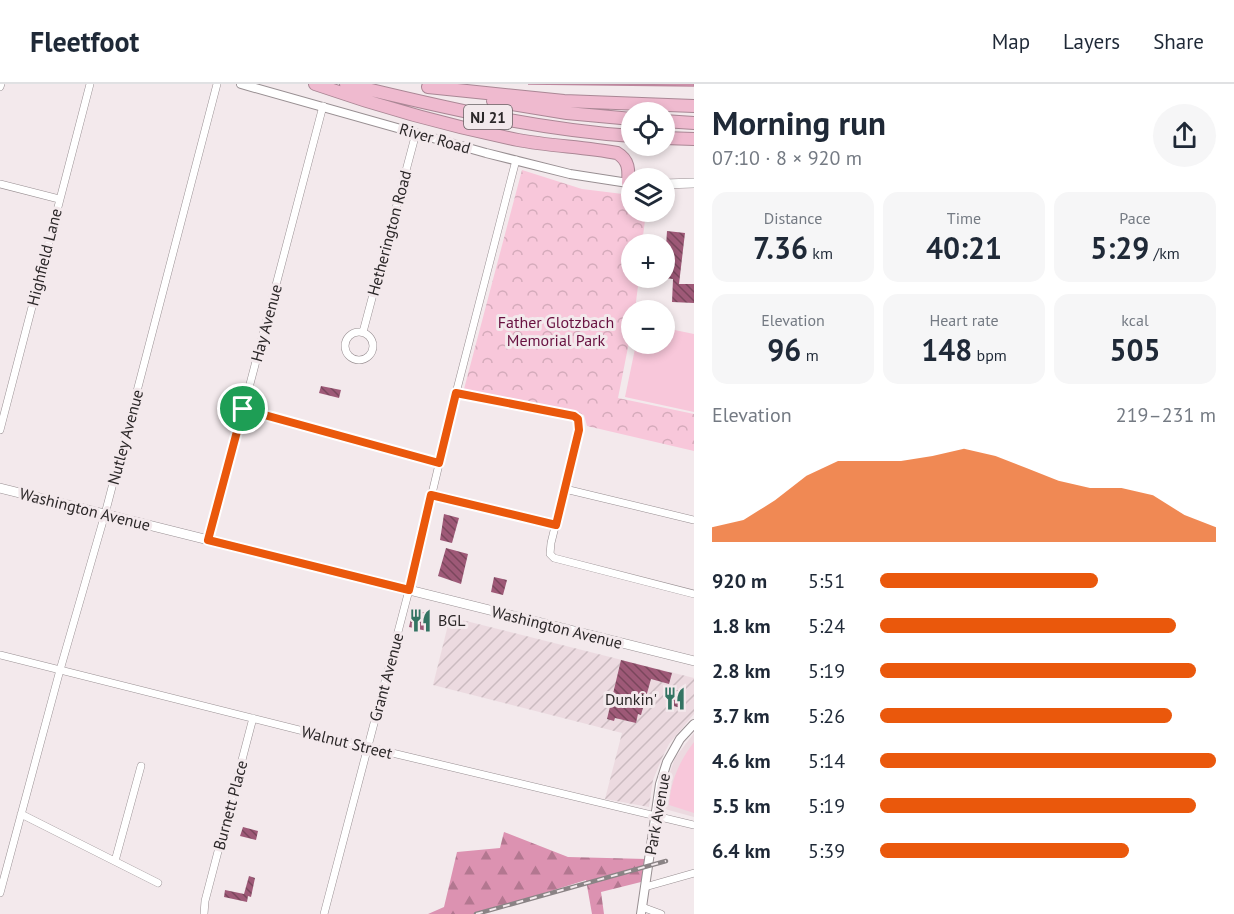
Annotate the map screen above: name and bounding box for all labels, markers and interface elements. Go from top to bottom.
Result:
text: Fleetfoot [30,23,139,60]
text: Map [992,28,1030,55]
text: Layers [1063,28,1120,55]
text: Share [1153,28,1204,55]
text: Morning run [712,101,886,144]
map controls [621,102,675,354]
button: locate [621,102,675,156]
button: share [1153,104,1216,167]
road number: NJ 21 [464,105,512,129]
street label: River Road [397,118,473,158]
text: 07:10 · 8 × 920 m [712,145,862,171]
street label: Hetherington Road [363,168,415,298]
button: layers [621,168,675,222]
street label: Highfield Lane [22,206,66,308]
text: Distance [764,208,822,228]
text: Time [947,208,981,228]
text: Pace [1119,208,1151,228]
text: 7.36 [753,228,808,267]
text: 40:21 [926,228,1002,267]
text: 5:29 [1090,228,1149,267]
button: + [621,234,675,288]
text: km [808,243,833,263]
text: /km [1149,243,1180,263]
street label: Hay Avenue [246,282,286,364]
button: − [621,300,675,354]
text: Elevation [761,310,825,330]
text: Heart rate [929,310,999,330]
text: kcal [1121,310,1149,330]
park label: Father Glotzbach Memorial Park [498,312,614,350]
text: 96 [767,330,801,369]
text: 148 [921,330,972,369]
text: 505 [1109,330,1161,369]
text: m [801,345,819,365]
text: bpm [972,345,1007,365]
pin [217,383,268,434]
street label: Nutley Avenue [103,387,147,487]
icon: arrive [226,392,259,425]
text: Elevation [712,402,792,428]
text: 219–231 m [1116,402,1216,428]
street label: Washington Avenue [18,483,152,535]
text: 920 m [712,568,767,594]
text: 5:51 [808,568,845,594]
street label: Washington Avenue [490,601,624,653]
restaurant icon: BGL [407,607,433,633]
place label: BGL [438,610,465,630]
text: 1.8 km [712,613,771,639]
text: 5:24 [808,613,845,639]
street label: Grant Avenue [365,630,407,724]
text: 2.8 km [712,658,771,684]
text: 5:19 [808,658,845,684]
restaurant icon: Dunkin' [662,686,688,712]
place label: Dunkin' [605,689,657,709]
text: 3.7 km [712,703,770,729]
text: 5:26 [808,703,845,729]
street label: Walnut Street [299,721,395,763]
text: 4.6 km [712,748,771,774]
text: 5:14 [808,748,845,774]
street label: Burnett Place [208,758,252,852]
street label: Park Avenue [640,772,674,856]
text: 5.5 km [712,793,771,819]
text: 5:19 [808,793,845,819]
text: 6.4 km [712,838,771,864]
text: 5:39 [808,838,845,864]

